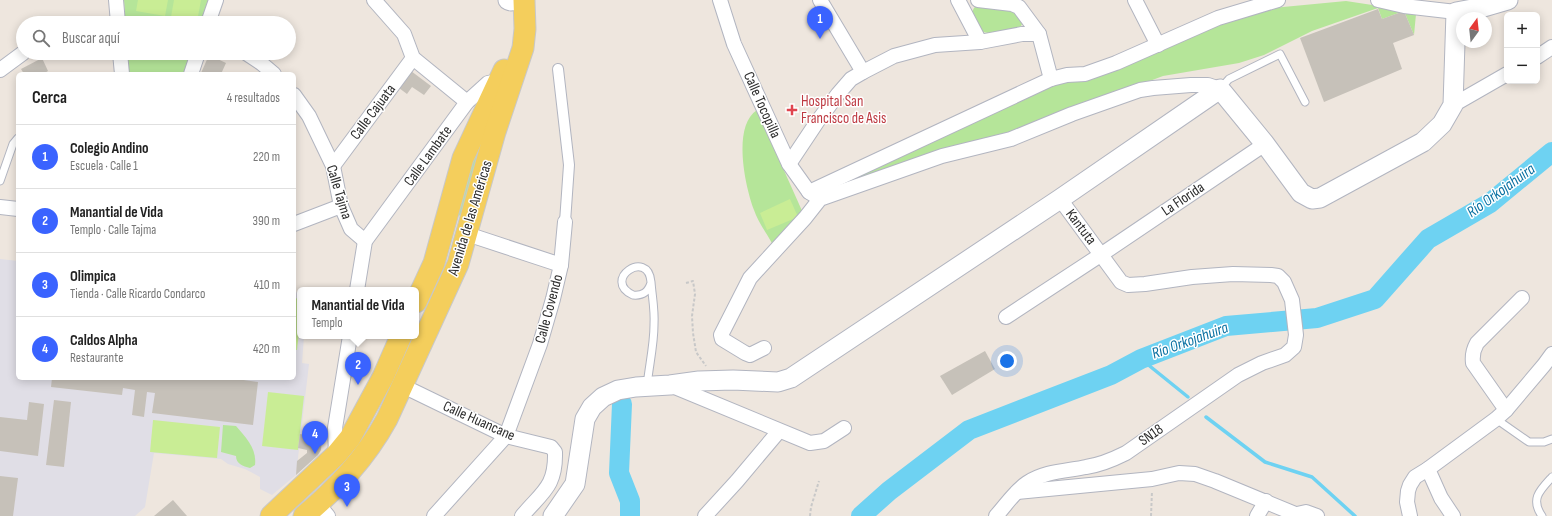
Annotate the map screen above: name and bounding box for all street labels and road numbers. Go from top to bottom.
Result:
street label: Calle Tocopilla [739,69,785,141]
street label: Calle Cajuata [346,80,400,144]
street label: Calle Lambate [400,122,456,190]
street label: Avenida de las Américas [443,158,496,279]
street label: Calle Tajma [322,163,356,222]
street label: La Florida [1158,178,1208,220]
street label: Kantuta [1061,205,1101,249]
street label: Calle Covendo [531,272,567,346]
street label: Calle Huancane [440,397,518,445]
street label: SN18 [1135,420,1167,450]

